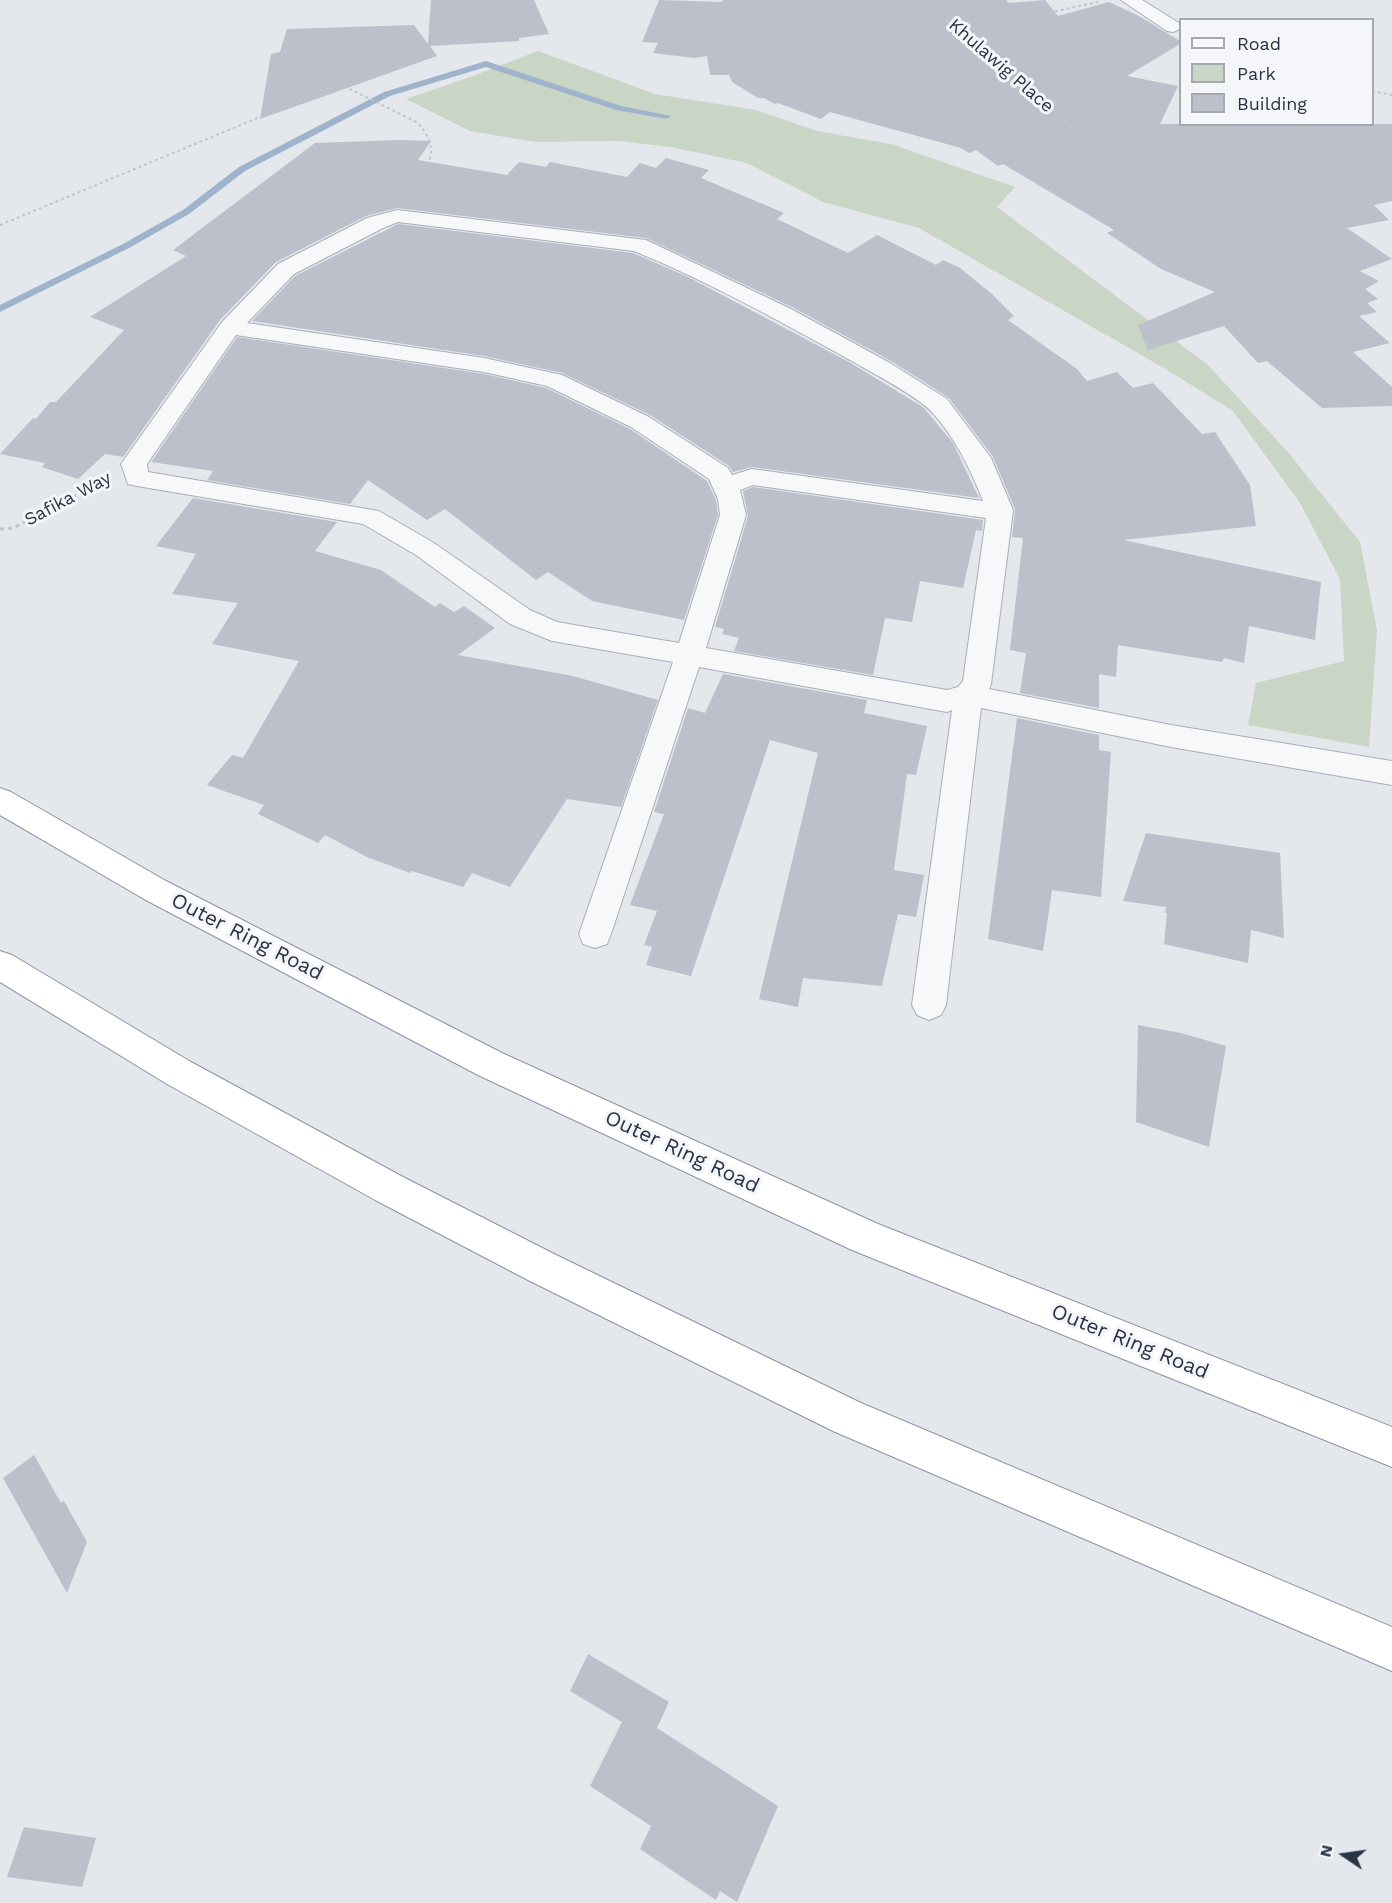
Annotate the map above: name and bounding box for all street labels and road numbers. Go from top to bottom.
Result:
street label: Khulawig Place [944,14,1058,118]
street label: Safika Way [21,467,115,531]
street label: Outer Ring Road [167,888,327,986]
street label: Outer Ring Road [601,1105,763,1199]
street label: Outer Ring Road [1048,1299,1212,1385]

